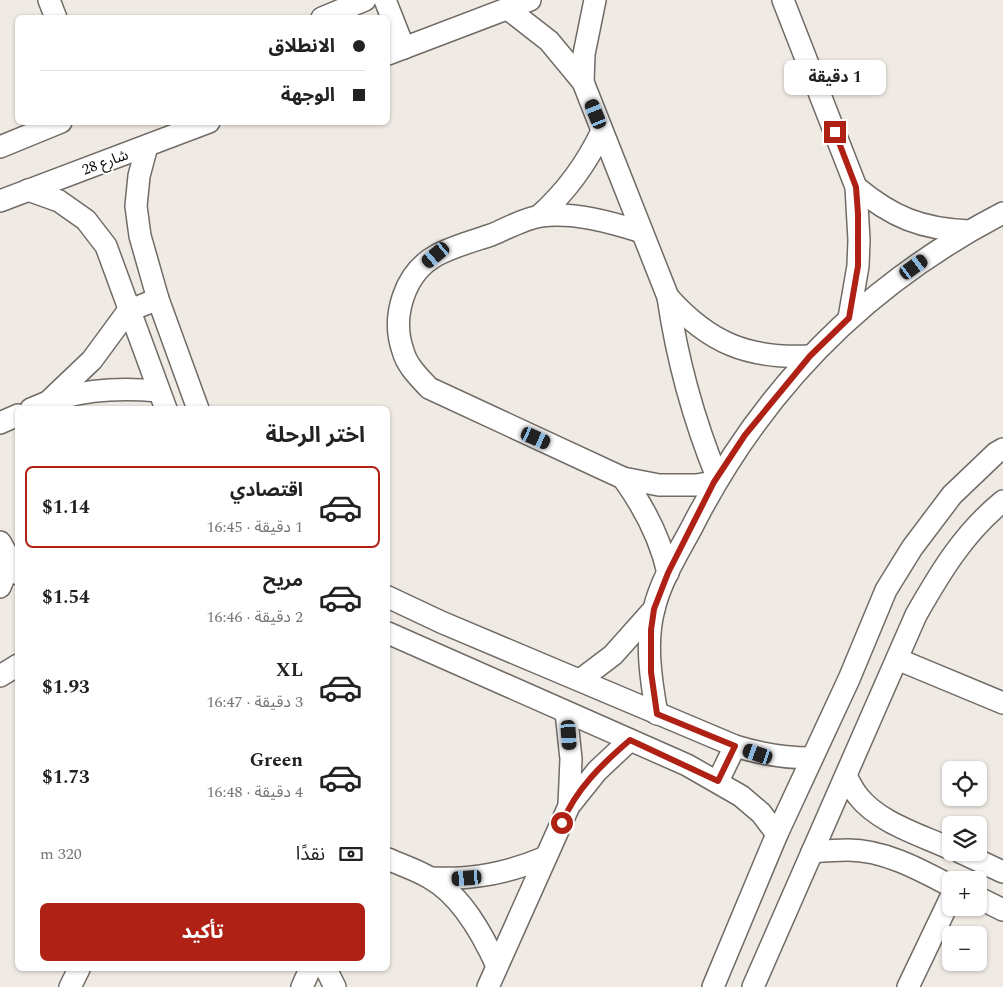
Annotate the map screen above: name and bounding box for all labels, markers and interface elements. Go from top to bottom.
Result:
text: الانطلاق [269,32,335,61]
callout: 1 دقيقة [784,59,886,94]
text: 1 دقيقة [808,65,862,89]
text: الوجهة [281,81,335,110]
car [583,97,608,131]
route end [824,121,846,143]
street label: شارع 28 [79,143,132,181]
car [419,240,452,270]
car [897,252,930,282]
text: اختر الرحلة [266,419,365,452]
car [519,425,552,451]
text: اقتصادي [230,476,303,505]
icon: car [318,485,363,530]
text: $1.14 [42,493,90,522]
text: 1 دقيقة · 16:45 [207,515,303,539]
text: مريح [263,566,303,595]
icon: car [318,575,363,620]
text: $1.54 [42,583,90,612]
text: 2 دقيقة · 16:46 [207,605,303,629]
text: XL [276,656,303,685]
icon: car [318,665,363,710]
text: $1.93 [42,673,90,702]
text: 3 دقيقة · 16:47 [207,690,303,714]
car [560,720,577,750]
car [741,742,774,766]
text: Green [250,746,303,775]
icon: car [318,755,363,800]
map controls [942,761,987,971]
button: locate [942,761,987,806]
text: $1.73 [42,763,90,792]
text: 4 دقيقة · 16:48 [207,780,303,804]
route start [551,812,573,834]
button: layers [942,816,987,861]
text: نقدًا [296,840,325,869]
icon: cash [337,840,365,868]
text: 320 m [40,842,82,866]
car [451,869,482,887]
button: + [942,871,987,916]
button: تأكيد [40,903,365,961]
button: − [942,926,987,971]

